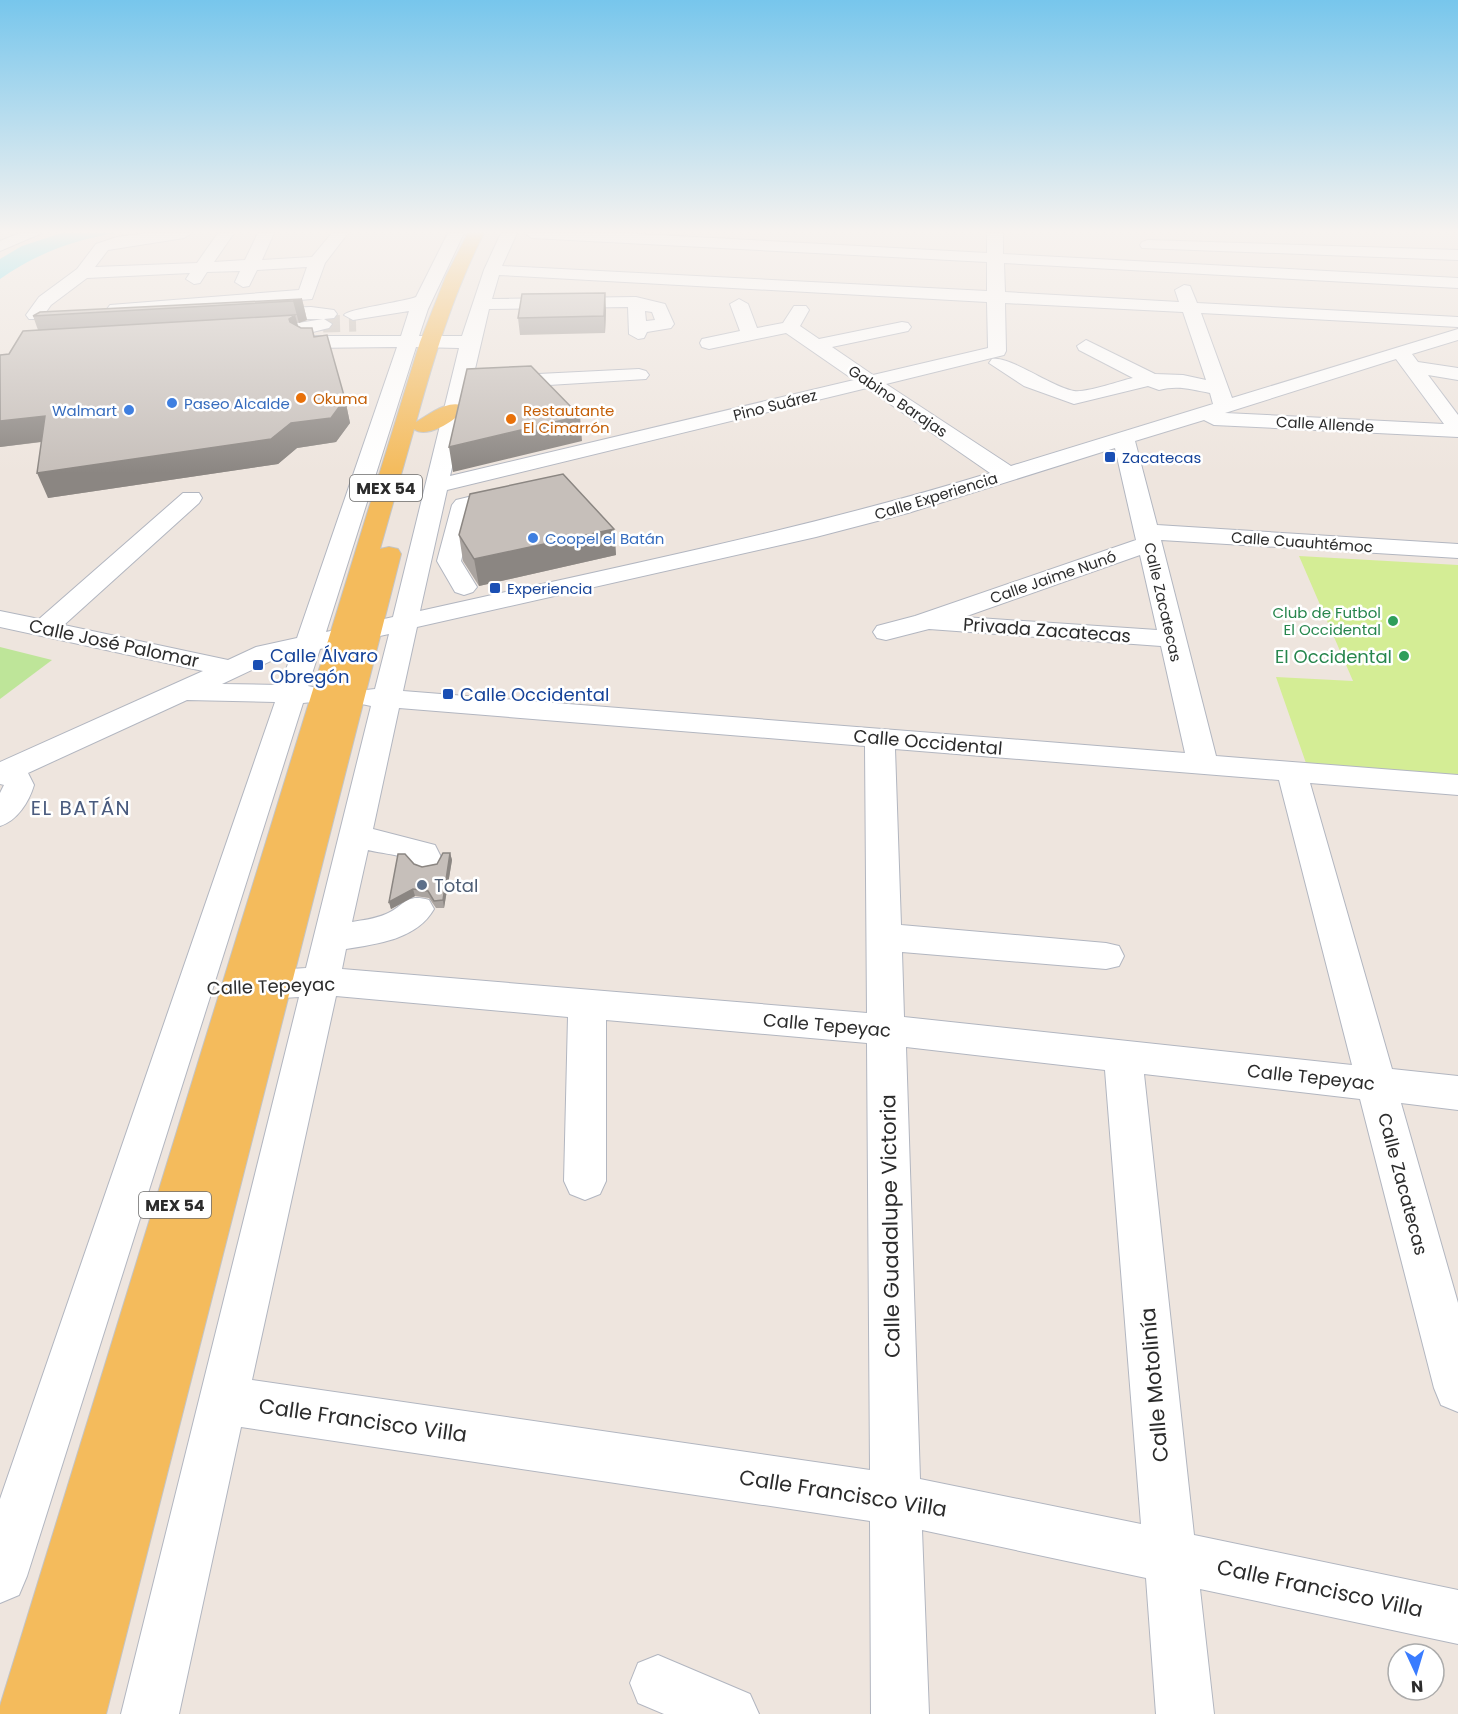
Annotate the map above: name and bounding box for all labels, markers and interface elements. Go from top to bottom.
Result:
street label: Gabino Barajas [844,360,952,442]
street label: Pino Suárez [731,384,819,426]
place label: Okuma [313,388,368,409]
marker: Okuma [294,391,308,405]
place label: Paseo Alcalde [184,393,290,414]
marker: Paseo Alcalde [165,396,179,410]
place label: Walmart [52,400,117,421]
place label: Restautante El Cimarrón [523,400,614,438]
marker: Walmart [122,403,136,417]
street label: Calle Allende [1275,411,1375,437]
marker: Restautante El Cimarrón [504,412,518,426]
place label: Zacatecas [1122,447,1202,468]
marker: Zacatecas [1103,450,1117,464]
street label: Calle Experiencia [872,467,1000,525]
road number: MEX 54 [350,475,422,501]
street label: Calle Cuauhtémoc [1231,527,1373,557]
place label: Coopel el Batán [545,528,664,549]
marker: Coopel el Batán [526,531,540,545]
street label: Calle Zacatecas [1139,540,1187,664]
street label: Calle Jaime Nunó [987,546,1119,608]
place label: Experiencia [507,578,592,599]
marker: Experiencia [488,581,502,595]
place label: Club de Futbol El Occidental [1272,602,1381,640]
street label: Privada Zacatecas [962,612,1132,648]
street label: Calle José Palomar [27,613,202,673]
marker: Club de Futbol El Occidental [1386,614,1400,628]
place label: Calle Álvaro Obregón [270,643,378,689]
place label: El Occidental [1275,644,1392,669]
marker: El Occidental [1397,649,1411,663]
marker: Calle Álvaro Obregón [251,658,265,672]
place label: Calle Occidental [460,682,609,707]
marker: Calle Occidental [441,687,455,701]
street label: Calle Occidental [853,723,1003,761]
district label: EL BATÁN [31,794,131,822]
place label: Total [434,873,478,898]
marker: Total [415,878,429,892]
street label: Calle Tepeyac [206,971,336,1001]
street label: Calle Tepeyac [762,1007,892,1043]
street label: Calle Tepeyac [1246,1058,1376,1096]
street label: Calle Guadalupe Victoria [873,1094,907,1358]
street label: Calle Zacatecas [1372,1110,1434,1258]
road number: MEX 54 [139,1192,211,1218]
street label: Calle Motolinía [1133,1306,1175,1464]
street label: Calle Francisco Villa [257,1391,469,1449]
street label: Calle Francisco Villa [737,1462,949,1524]
street label: Calle Francisco Villa [1214,1552,1426,1624]
north arrow [1386,1642,1446,1702]
text: N [1410,1675,1424,1698]

